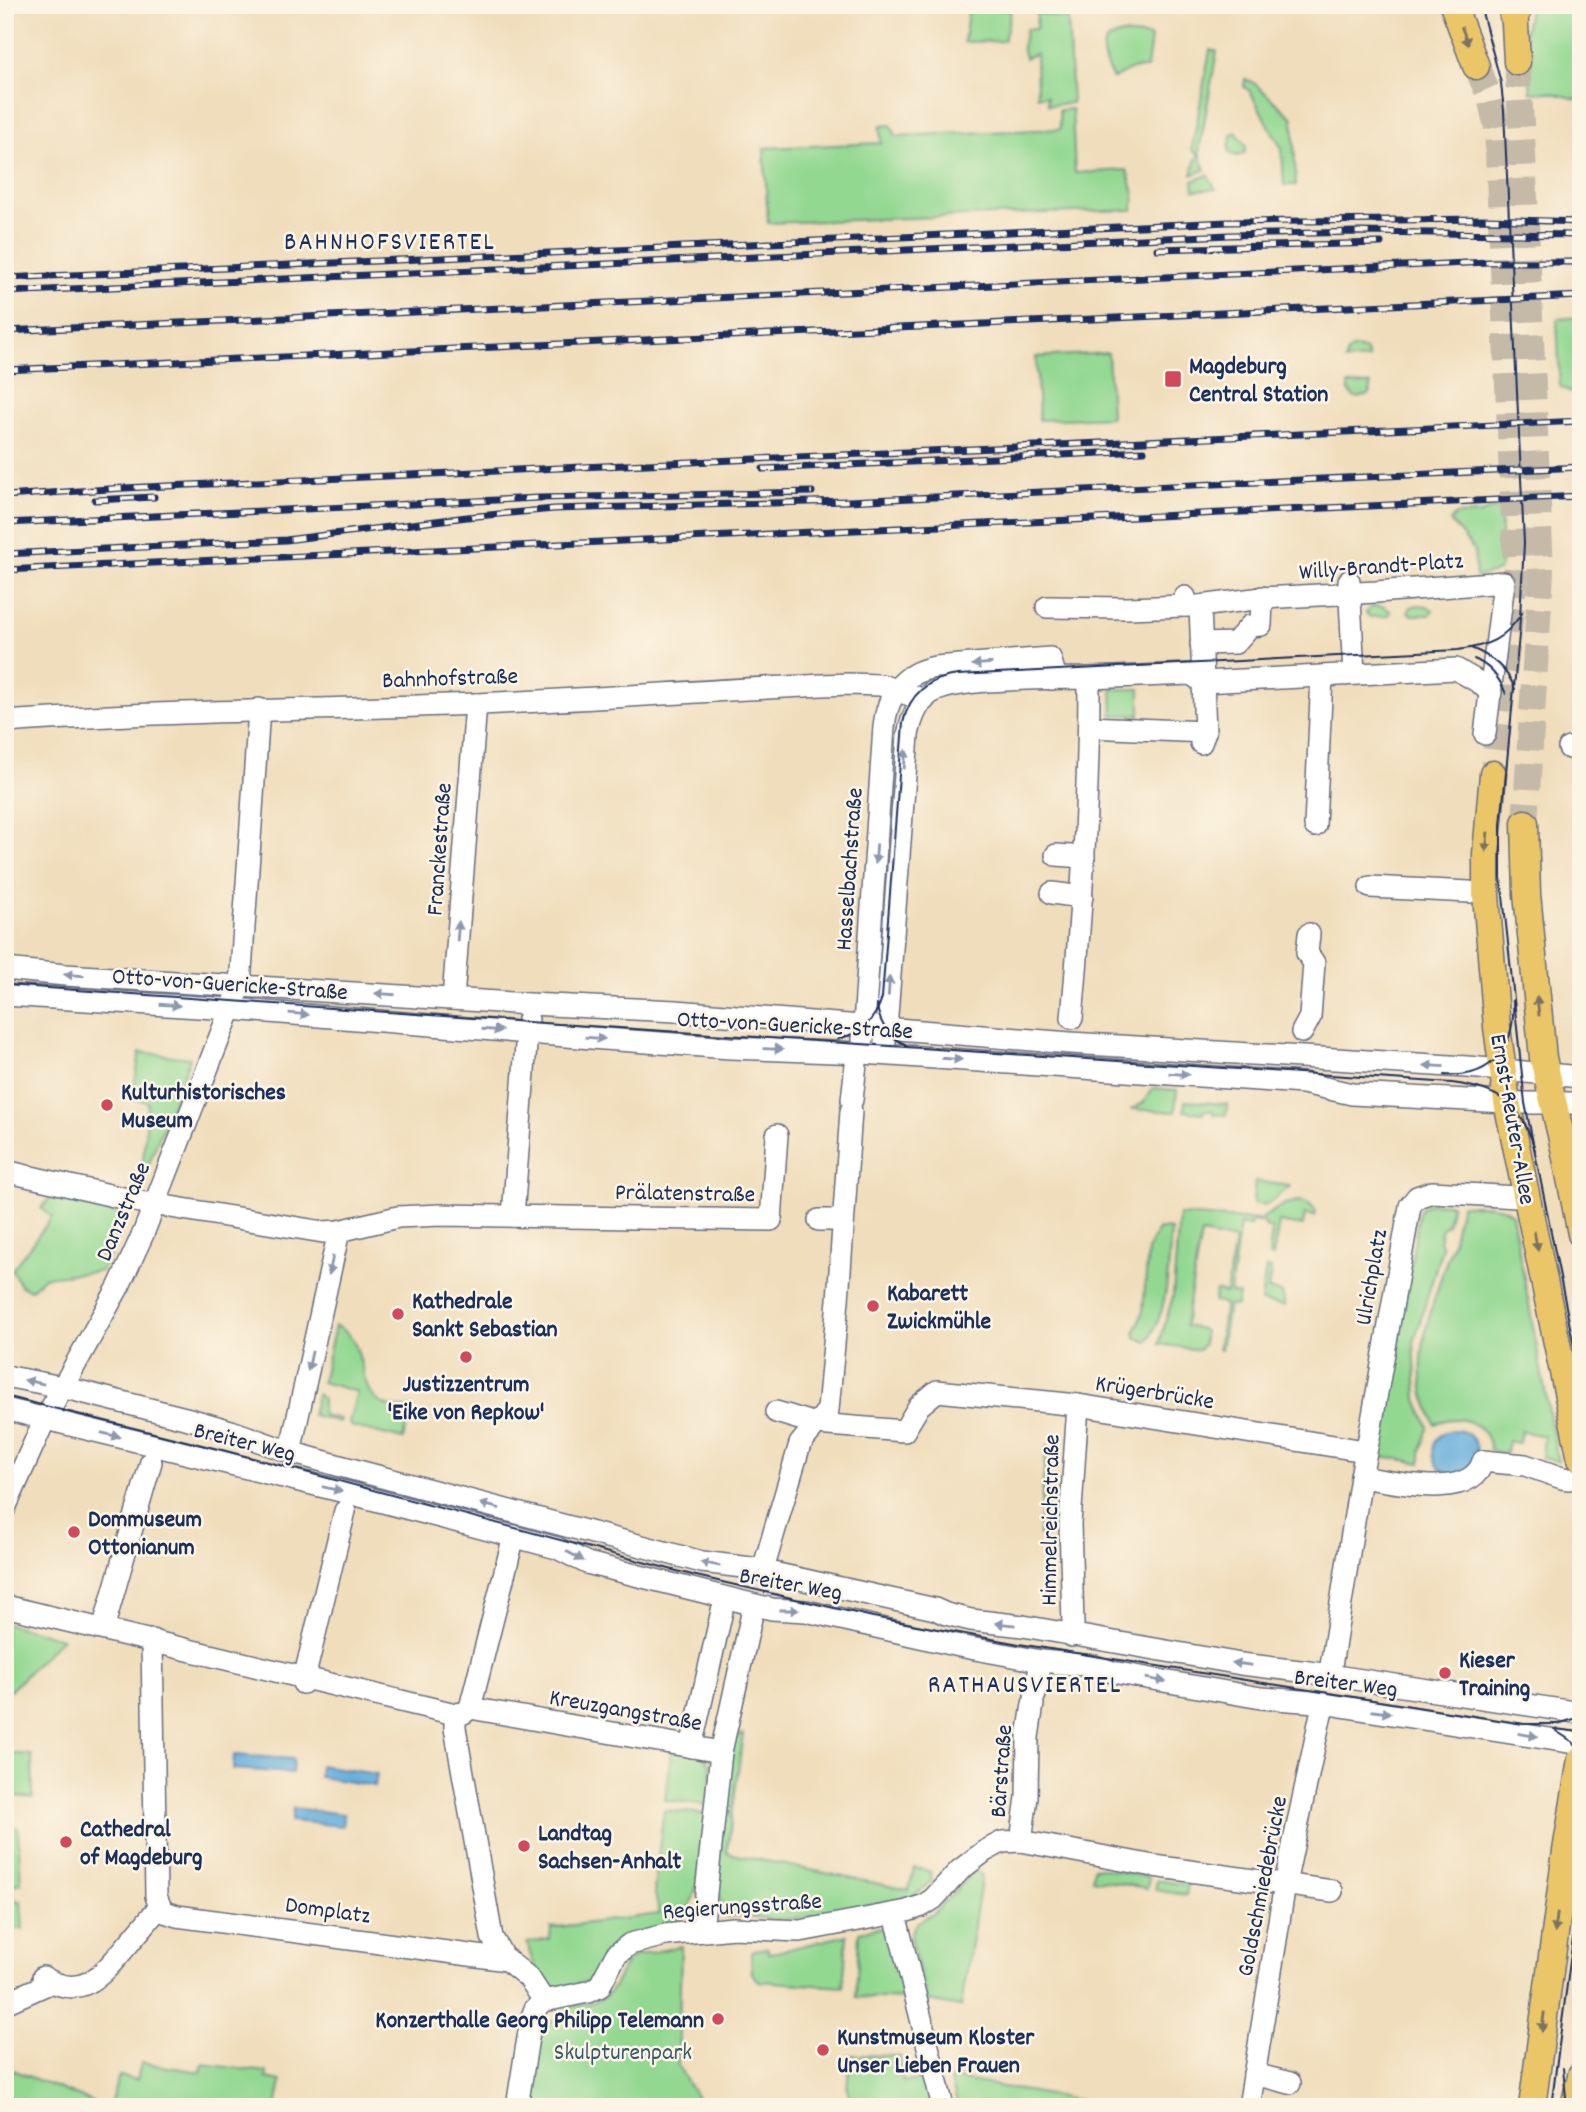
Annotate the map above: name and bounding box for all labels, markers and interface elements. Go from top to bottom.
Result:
one-way arrow [1459,25,1470,46]
district label: BAHNHOFSVIERTEL [284,225,496,262]
place label: Magdeburg Central Station [1189,351,1328,413]
marker: Magdeburg Central Station [1163,369,1183,389]
street label: Willy-Brandt-Platz [1298,545,1464,591]
one-way arrow [971,659,993,670]
street label: Bahnhofstraße [382,661,519,699]
one-way arrow [900,748,911,770]
street label: Franckestraße [419,782,463,917]
street label: Hasselbachstraße [828,787,874,952]
one-way arrow [1481,832,1492,854]
one-way arrow [870,843,881,865]
one-way arrow [453,920,464,942]
street label: Otto-von-Guericke-Straße [111,961,349,1011]
one-way arrow [63,969,85,980]
one-way arrow [884,975,895,997]
one-way arrow [373,989,395,1000]
one-way arrow [1532,995,1543,1017]
one-way arrow [159,1000,181,1011]
street label: Otto-von-Guericke-Straße [676,1004,914,1050]
one-way arrow [288,1009,310,1020]
one-way arrow [481,1024,503,1035]
street label: Ernst-Reuter-Allee [1479,1031,1543,1208]
one-way arrow [584,1033,606,1044]
one-way arrow [762,1043,784,1055]
one-way arrow [941,1054,963,1065]
one-way arrow [1423,1060,1445,1071]
one-way arrow [1168,1069,1190,1080]
place label: Kulturhistorisches Museum [121,1077,286,1139]
marker: Kulturhistorisches Museum [99,1097,115,1113]
street label: Danzstraße [89,1157,161,1267]
street label: Prälatenstraße [614,1177,755,1213]
street label: Ulrichplatz [1348,1227,1398,1328]
one-way arrow [1530,1230,1541,1252]
one-way arrow [326,1254,337,1276]
place label: Kabarett Zwickmühle [887,1278,991,1340]
place label: Kathedrale Sankt Sebastian [412,1286,558,1348]
marker: Kabarett Zwickmühle [865,1298,881,1314]
marker: Kathedrale Sankt Sebastian [390,1306,406,1322]
marker: Justizzentrum 'Eike von Repkow' [458,1349,474,1365]
one-way arrow [304,1350,315,1372]
street label: Krügerbrücke [1093,1368,1216,1420]
place label: Justizzentrum 'Eike von Repkow' [387,1369,545,1431]
one-way arrow [23,1376,45,1387]
street label: Breiter Weg [190,1415,299,1473]
one-way arrow [100,1430,122,1441]
street label: Himmelreichstraße [1034,1434,1070,1606]
one-way arrow [321,1484,343,1495]
one-way arrow [479,1500,501,1511]
place label: Dommuseum Ottonianum [88,1504,202,1566]
marker: Dommuseum Ottonianum [66,1524,82,1540]
one-way arrow [565,1550,585,1562]
one-way arrow [699,1558,721,1569]
street label: Breiter Weg [736,1560,845,1612]
one-way arrow [778,1604,800,1616]
one-way arrow [993,1618,1015,1629]
place label: Kieser Training [1459,1645,1530,1707]
one-way arrow [1230,1658,1252,1669]
street label: Breiter Weg [1292,1662,1399,1708]
marker: Kieser Training [1437,1665,1453,1681]
district label: RATHAUSVIERTEL [928,1668,1122,1705]
one-way arrow [1145,1675,1167,1686]
street label: Kreuzgangstraße [546,1682,704,1742]
one-way arrow [1370,1707,1392,1718]
street label: Bärstraße [983,1723,1023,1819]
one-way arrow [1517,1730,1539,1741]
street label: Goldschmiedebrücke [1230,1793,1298,1980]
place label: Cathedral of Magdeburg [80,1814,202,1876]
place label: Landtag Sachsen-Anhalt [538,1818,682,1880]
marker: Cathedral of Magdeburg [58,1834,74,1850]
marker: Landtag Sachsen-Anhalt [516,1838,532,1854]
street label: Regierungsstraße [661,1885,823,1931]
street label: Domplatz [283,1889,372,1935]
one-way arrow [1551,1912,1562,1934]
place label: Konzerthalle Georg Philipp Telemann [375,2005,704,2039]
marker: Konzerthalle Georg Philipp Telemann [710,2011,726,2027]
one-way arrow [1538,2011,1549,2033]
place label: Kunstmuseum Kloster Unser Lieben Frauen [837,2022,1035,2084]
park label: Skulpturenpark [554,2037,692,2071]
marker: Kunstmuseum Kloster Unser Lieben Frauen [815,2042,831,2058]

